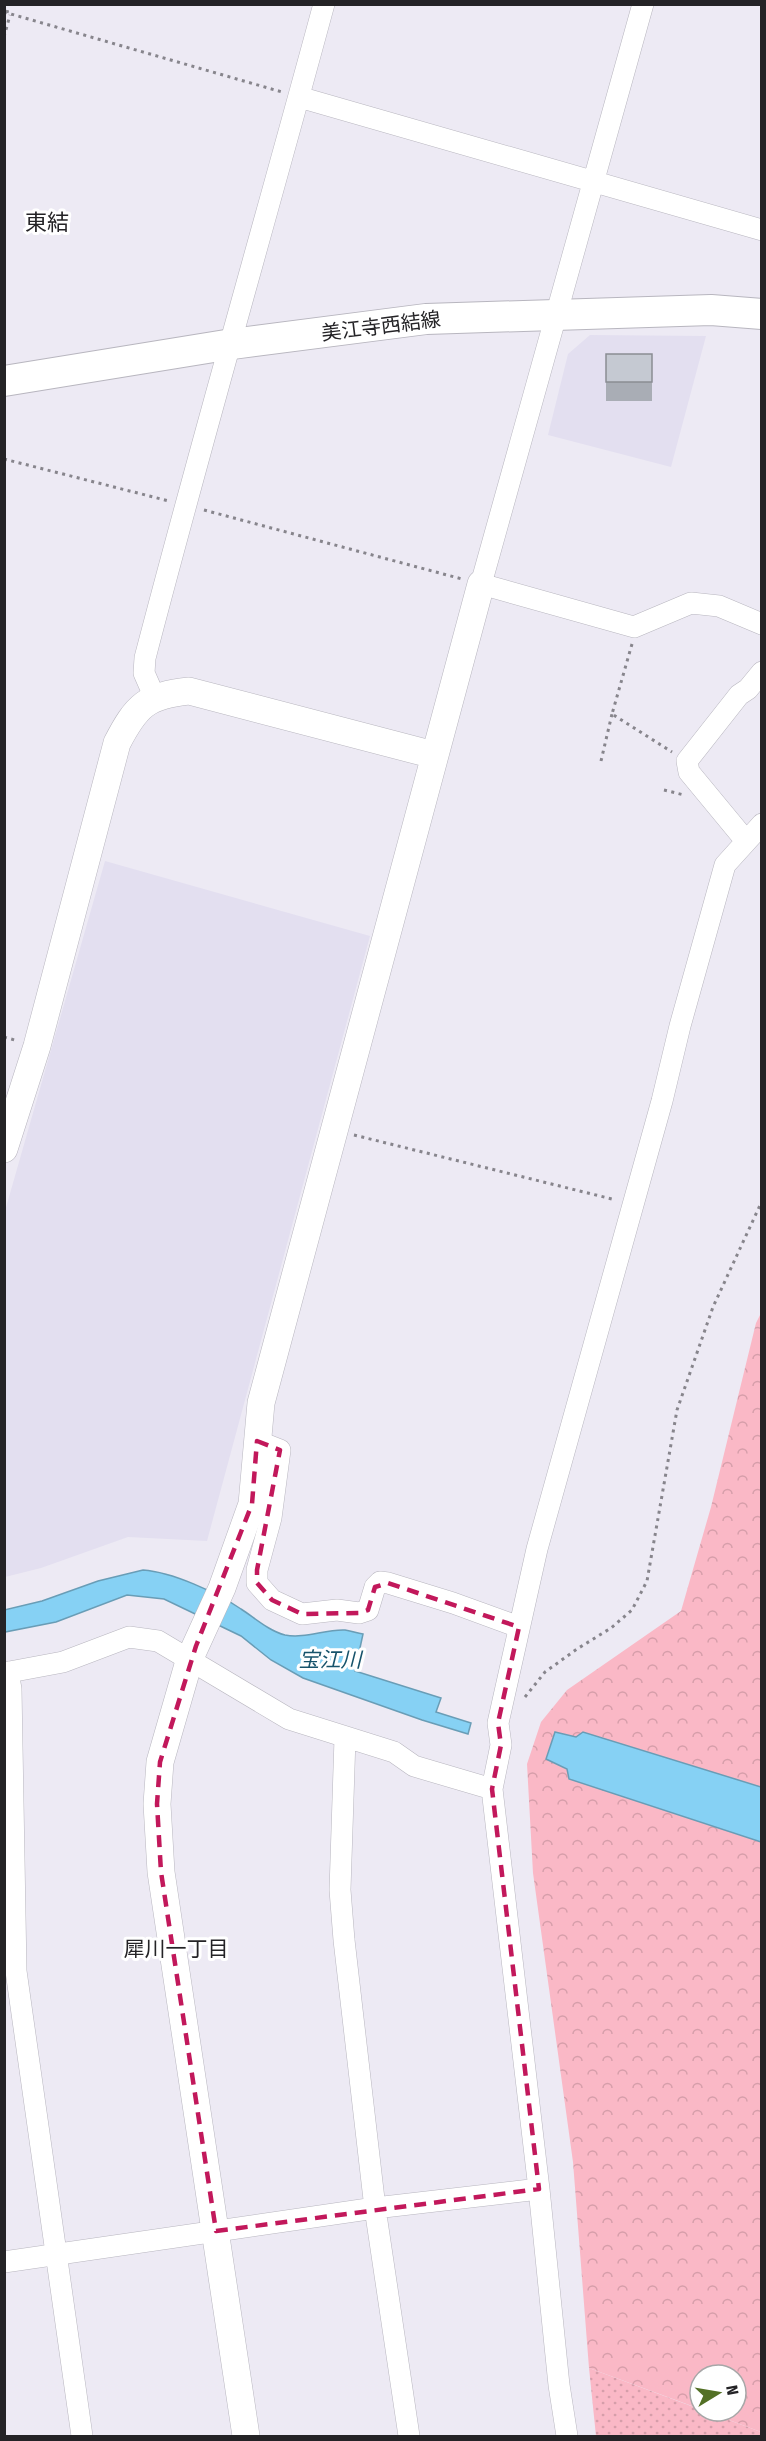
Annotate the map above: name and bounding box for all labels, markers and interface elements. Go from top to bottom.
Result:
district label: 東結 [25,209,69,236]
street label: 美江寺西結線 [320,307,442,345]
water label: 宝江川 [299,1647,363,1673]
district label: 犀川一丁目 [124,1936,229,1962]
north arrow [688,2363,748,2423]
text: N [722,2384,742,2397]

